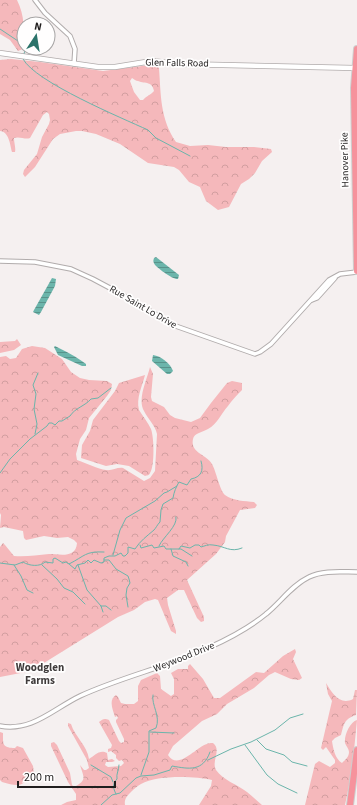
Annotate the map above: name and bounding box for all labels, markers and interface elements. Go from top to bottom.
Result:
north arrow [16,16,56,56]
text: N [33,19,43,35]
street label: Glen Falls Road [145,55,209,71]
street label: Hanover Pike [338,132,352,188]
street label: Rue Saint Lo Drive [107,282,179,332]
street label: Weywood Drive [151,638,217,676]
district label: Woodglen Farms [16,660,64,688]
scale bar [18,763,115,789]
text: 200 m [24,769,54,786]

